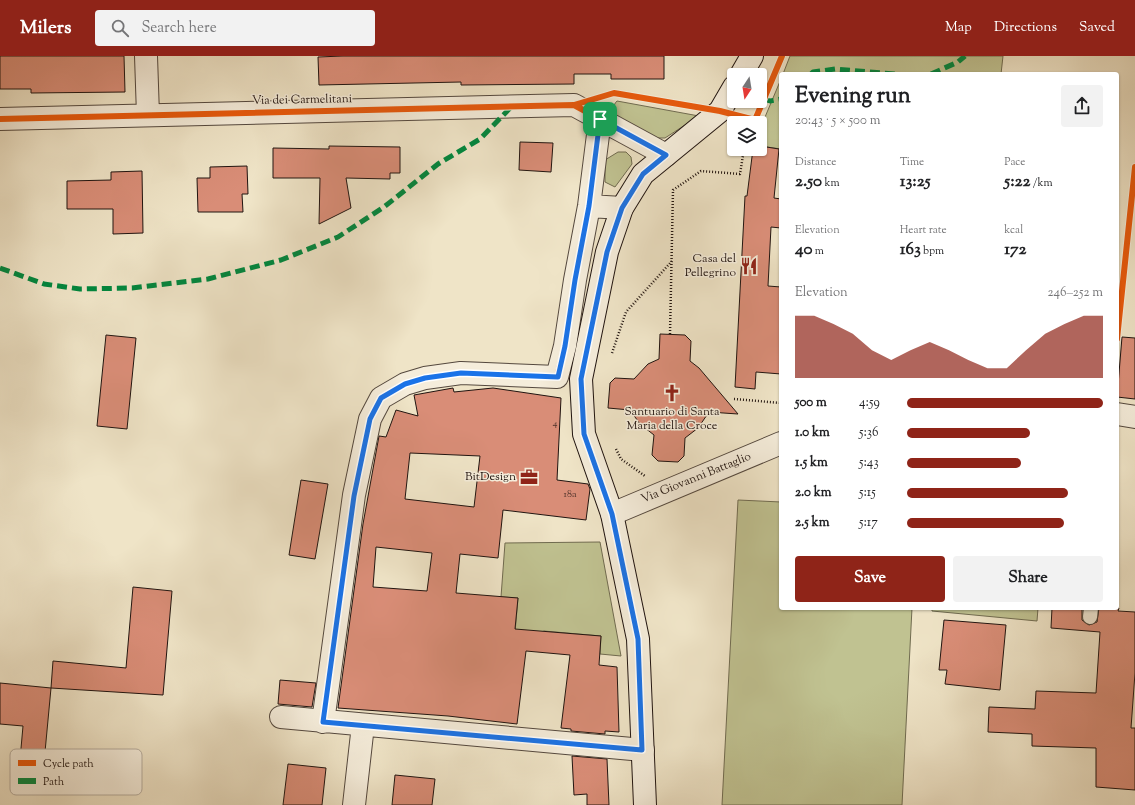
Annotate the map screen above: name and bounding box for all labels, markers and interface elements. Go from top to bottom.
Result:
search box [95,10,375,46]
text: Milers [20,15,71,42]
icon: search [109,17,131,39]
text: Search here [141,18,217,39]
text: Map [945,18,972,38]
text: Directions [994,18,1057,38]
text: Saved [1079,18,1115,38]
north arrow [727,68,767,108]
map controls [727,68,767,156]
text: Evening run [795,81,911,113]
button: share [1061,85,1103,127]
street label: Via dei Carmelitani [252,90,353,110]
pin [583,102,617,136]
icon: arrive [589,108,611,130]
text: 20:43 · 5 × 500 m [795,112,880,130]
button: layers [727,116,767,156]
text: Distance [795,154,836,170]
text: Time [900,154,924,170]
text: Pace [1004,154,1025,170]
text: 2.50 [795,170,822,194]
text: 13:25 [900,170,931,194]
text: 5:22 [1004,170,1030,194]
text: km [822,175,840,191]
text: /km [1030,175,1053,191]
text: Elevation [795,222,840,238]
text: Heart rate [900,222,947,238]
text: kcal [1004,222,1023,238]
text: 40 [795,238,812,262]
text: 163 [900,238,921,262]
text: 172 [1004,238,1026,262]
text: m [812,243,824,259]
text: bpm [921,243,944,259]
place label: Casa del Pellegrino [685,250,737,282]
restaurant icon: Casa del Pellegrino [739,256,759,276]
text: Elevation [795,284,848,302]
text: 246–252 m [1048,284,1103,302]
church icon: Santuario di Santa Maria della Croce [662,383,682,403]
text: 500 m [795,394,827,412]
text: 4:59 [859,394,880,412]
place label: Santuario di Santa Maria della Croce [624,403,720,435]
house number: 4 [552,416,558,431]
text: 1.0 km [795,424,830,442]
text: 5:36 [859,424,878,442]
street label: Via Giovanni Battaglio [638,447,754,508]
text: 1.5 km [795,454,828,472]
text: 5:43 [859,454,879,472]
office icon: BitDesign [519,467,539,487]
place label: BitDesign [465,468,516,486]
text: 2.0 km [795,484,832,502]
text: 5:15 [859,484,876,502]
house number: 18a [563,487,577,502]
text: 2.5 km [795,514,829,532]
text: 5:17 [859,514,878,532]
button: Save [795,556,945,602]
button: Share [953,556,1103,602]
legend [10,749,142,795]
text: Cycle path [43,756,94,772]
text: Path [43,774,65,790]

